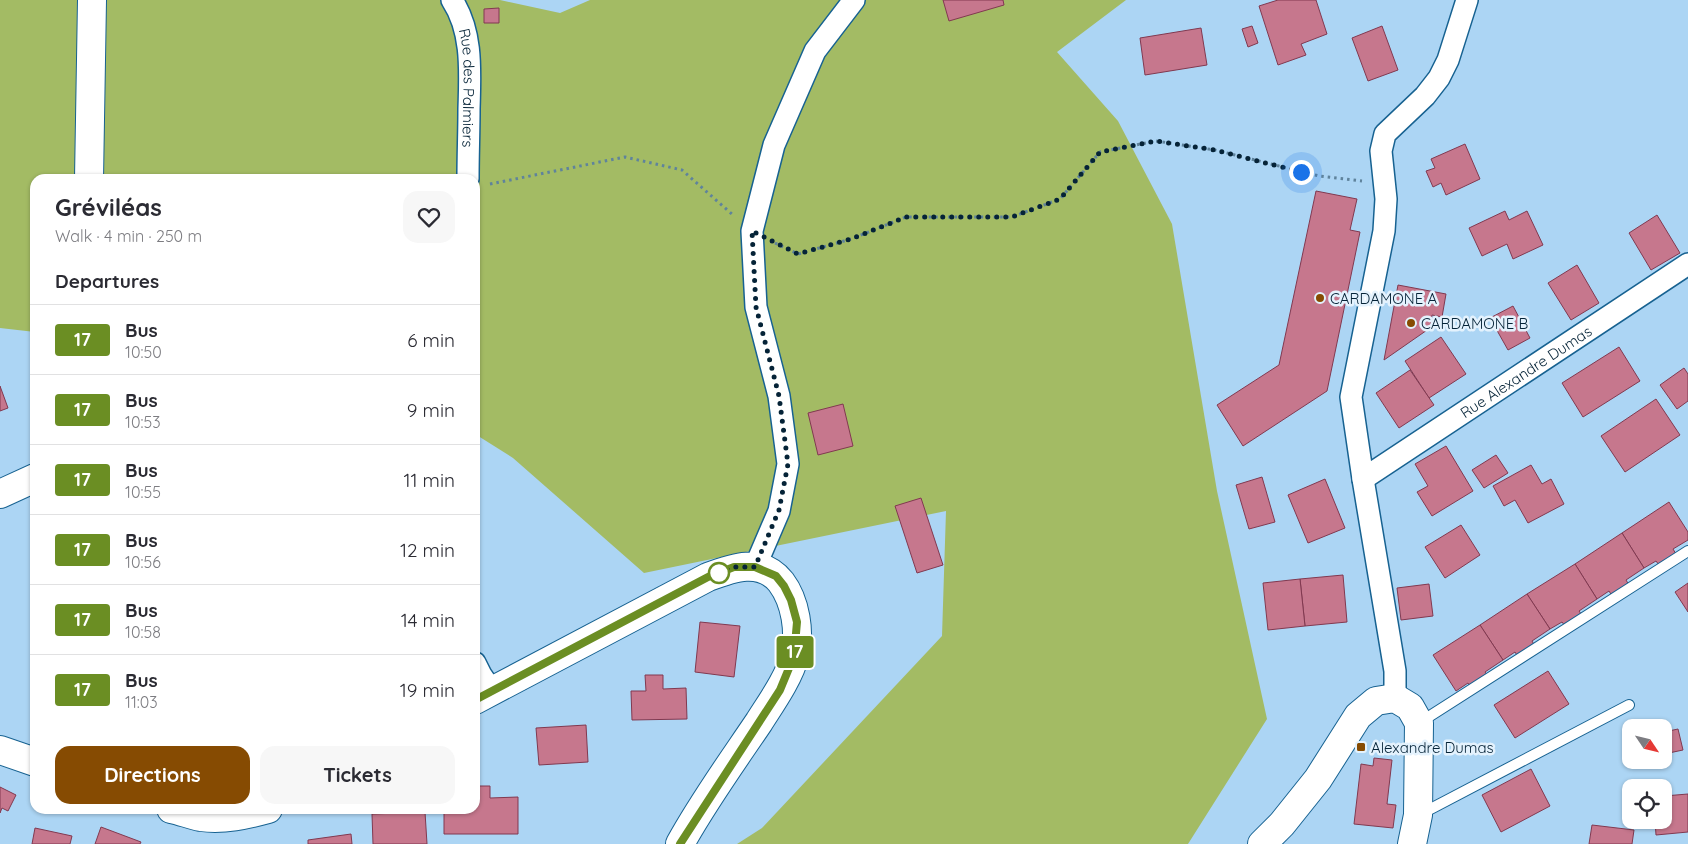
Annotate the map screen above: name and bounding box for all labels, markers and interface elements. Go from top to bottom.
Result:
street label: Rue des Palmiers [455,26,479,148]
your location [1289,160,1314,185]
button: heart [403,191,455,243]
text: Gréviléas [55,192,162,222]
text: Walk · 4 min · 250 m [55,226,202,246]
text: Departures [55,269,159,293]
place label: CARDAMONE A [1330,289,1437,308]
marker: CARDAMONE A [1314,292,1326,304]
place label: CARDAMONE B [1421,314,1528,333]
marker: CARDAMONE B [1405,317,1417,329]
text: Bus [125,318,158,342]
street label: Rue Alexandre Dumas [1456,321,1595,422]
text: 17 [74,328,91,351]
text: 6 min [407,328,455,352]
text: 10:50 [125,342,162,362]
text: Bus [125,388,158,412]
text: 17 [74,398,91,421]
text: 9 min [407,398,455,422]
text: 10:53 [125,412,161,432]
text: Bus [125,458,158,482]
text: 17 [74,468,91,491]
text: 11 min [403,468,455,492]
text: 10:55 [125,482,161,502]
text: Bus [125,528,158,552]
text: 17 [74,538,91,561]
text: 12 min [400,538,455,562]
text: 10:56 [125,552,161,572]
unlabelled marker [708,562,730,584]
text: Bus [125,598,158,622]
text: 17 [74,608,91,631]
text: 14 min [401,608,455,632]
text: 10:58 [125,622,161,642]
line badge: 17 [772,636,818,668]
text: 17 [787,640,803,663]
text: Bus [125,668,158,692]
text: 17 [74,678,91,701]
text: 19 min [400,678,455,702]
text: 11:03 [125,692,158,712]
north arrow [1622,719,1672,769]
map controls [1622,719,1672,829]
place label: Alexandre Dumas [1371,738,1494,757]
marker: Alexandre Dumas [1355,741,1367,753]
button: Directions [55,746,250,804]
button: Tickets [260,746,455,804]
button: locate [1622,779,1672,829]

